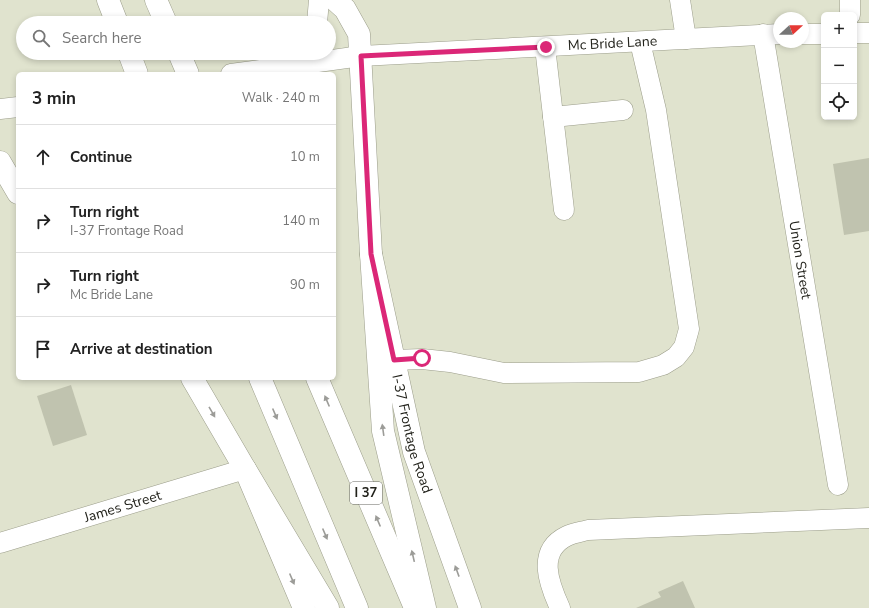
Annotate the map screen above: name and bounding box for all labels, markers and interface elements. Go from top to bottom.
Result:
north arrow [773,12,809,48]
map controls [821,12,857,120]
button: + [821,12,857,48]
search box [16,16,336,60]
icon: search [30,27,52,49]
text: Search here [62,28,142,48]
street label: Mc Bride Lane [567,31,658,55]
route end [537,38,555,56]
button: − [821,48,857,84]
button: locate [821,84,857,120]
text: 3 min [32,87,76,110]
text: Walk · 240 m [242,89,320,107]
icon: ahead [32,146,54,168]
text: Continue [70,147,132,167]
text: 10 m [290,148,320,166]
text: Turn right [70,202,139,222]
icon: right [32,210,54,232]
text: 140 m [282,212,320,230]
street label: Union Street [785,219,816,301]
text: I-37 Frontage Road [70,222,184,240]
text: Turn right [70,266,139,286]
icon: right [32,274,54,296]
text: 90 m [290,276,320,294]
text: Mc Bride Lane [70,286,153,304]
icon: arrive [32,338,54,360]
text: Arrive at destination [70,339,213,359]
route start [413,349,431,367]
street label: I-37 Frontage Road [388,373,438,496]
one-way arrow [324,395,330,407]
one-way arrow [208,406,215,418]
one-way arrow [272,408,279,420]
one-way arrow [380,424,386,436]
road number: I 37 [350,482,382,504]
street label: James Street [81,485,164,527]
one-way arrow [375,515,381,526]
one-way arrow [323,528,329,540]
one-way arrow [409,550,415,563]
one-way arrow [454,565,460,577]
one-way arrow [289,574,295,585]

